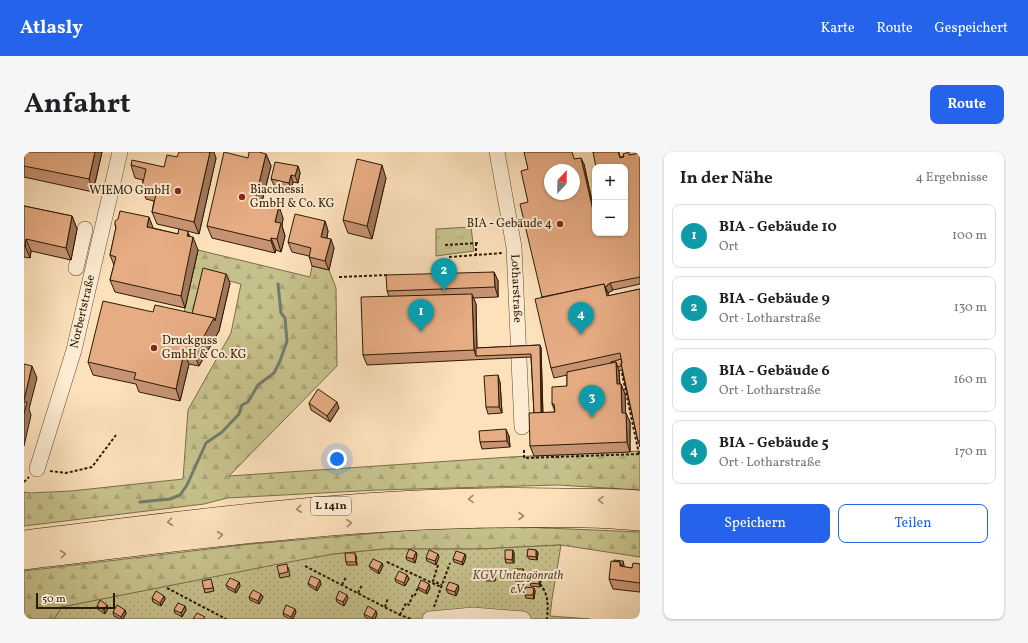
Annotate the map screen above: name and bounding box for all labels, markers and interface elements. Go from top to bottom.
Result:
text: Atlasly [20,15,83,41]
text: Karte [821,19,855,38]
text: Route [877,19,913,38]
text: Gespeichert [935,19,1008,38]
text: Anfahrt [24,85,131,124]
button: Route [930,85,1004,124]
north arrow [544,164,580,200]
map controls [592,164,628,236]
button: + [592,164,628,200]
text: In der Nähe [680,167,773,190]
text: 4 Ergebnisse [915,169,988,187]
place label: Biacchessi GmbH & Co. KG [250,182,335,212]
place label: WIEMO GmbH [89,183,170,199]
marker: WIEMO GmbH [173,186,183,196]
marker: Biacchessi GmbH & Co. KG [237,192,247,202]
button: − [592,200,628,236]
place label: BIA - Gebäude 4 [467,216,552,232]
text: BIA - Gebäude 10 [719,217,837,238]
marker: BIA - Gebäude 4 [555,219,565,229]
text: 1 [691,227,697,245]
text: 100 m [952,227,987,245]
text: Ort [719,238,739,256]
street label: Lotharstraße [506,254,525,323]
pin: 2 [431,258,457,291]
street label: Norbertstraße [67,273,99,350]
text: BIA - Gebäude 9 [719,289,830,310]
pin: 1 [408,299,434,332]
text: 2 [691,299,697,317]
text: 130 m [954,299,987,317]
pin: 4 [568,302,594,335]
text: Ort · Lotharstraße [719,310,821,328]
place label: Druckguss GmbH & Co. KG [162,333,247,363]
marker: Druckguss GmbH & Co. KG [149,343,159,353]
text: BIA - Gebäude 6 [719,361,830,382]
text: 3 [691,371,697,389]
text: 160 m [953,371,987,389]
text: Ort · Lotharstraße [719,382,821,400]
pin: 3 [579,385,605,418]
text: BIA - Gebäude 5 [719,433,829,454]
text: 4 [690,443,698,461]
text: 170 m [954,443,987,461]
your location [327,449,347,469]
text: Ort · Lotharstraße [719,454,821,472]
one-way arrow [468,494,474,503]
one-way arrow [598,496,604,504]
road number: L 141n [311,497,351,515]
one-way arrow [296,504,302,513]
button: Speichern [680,504,830,543]
button: Teilen [838,504,988,543]
one-way arrow [518,512,524,520]
one-way arrow [167,517,173,526]
one-way arrow [346,518,352,527]
one-way arrow [217,531,223,540]
one-way arrow [60,550,66,559]
park label: KGV Untengönrath e.V. [473,568,563,598]
scale bar [36,591,115,610]
text: 50 m [42,592,66,607]

